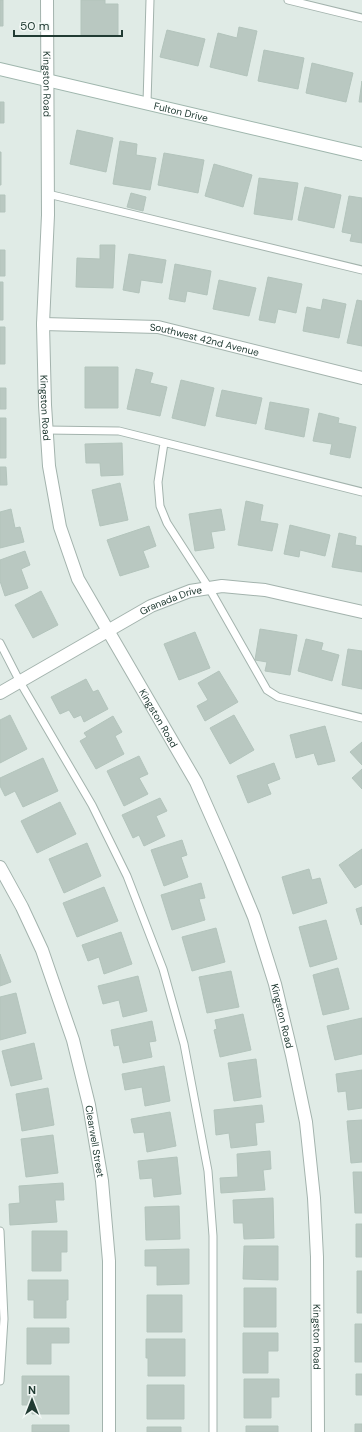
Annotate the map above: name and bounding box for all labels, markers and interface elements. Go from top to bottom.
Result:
scale bar [14,12,122,38]
text: 50 m [20,18,49,34]
street label: Kingston Road [40,51,54,117]
street label: Fulton Drive [153,99,210,125]
street label: Southwest 42nd Avenue [150,321,261,359]
street label: Kingston Road [37,375,53,441]
street label: Granada Drive [137,583,203,618]
street label: Kingston Road [136,686,181,750]
street label: Kingston Road [268,982,296,1050]
street label: Clearwell Street [82,1104,107,1178]
street label: Kingston Road [310,1304,324,1370]
north arrow [12,1380,52,1420]
text: N [28,1383,36,1397]

